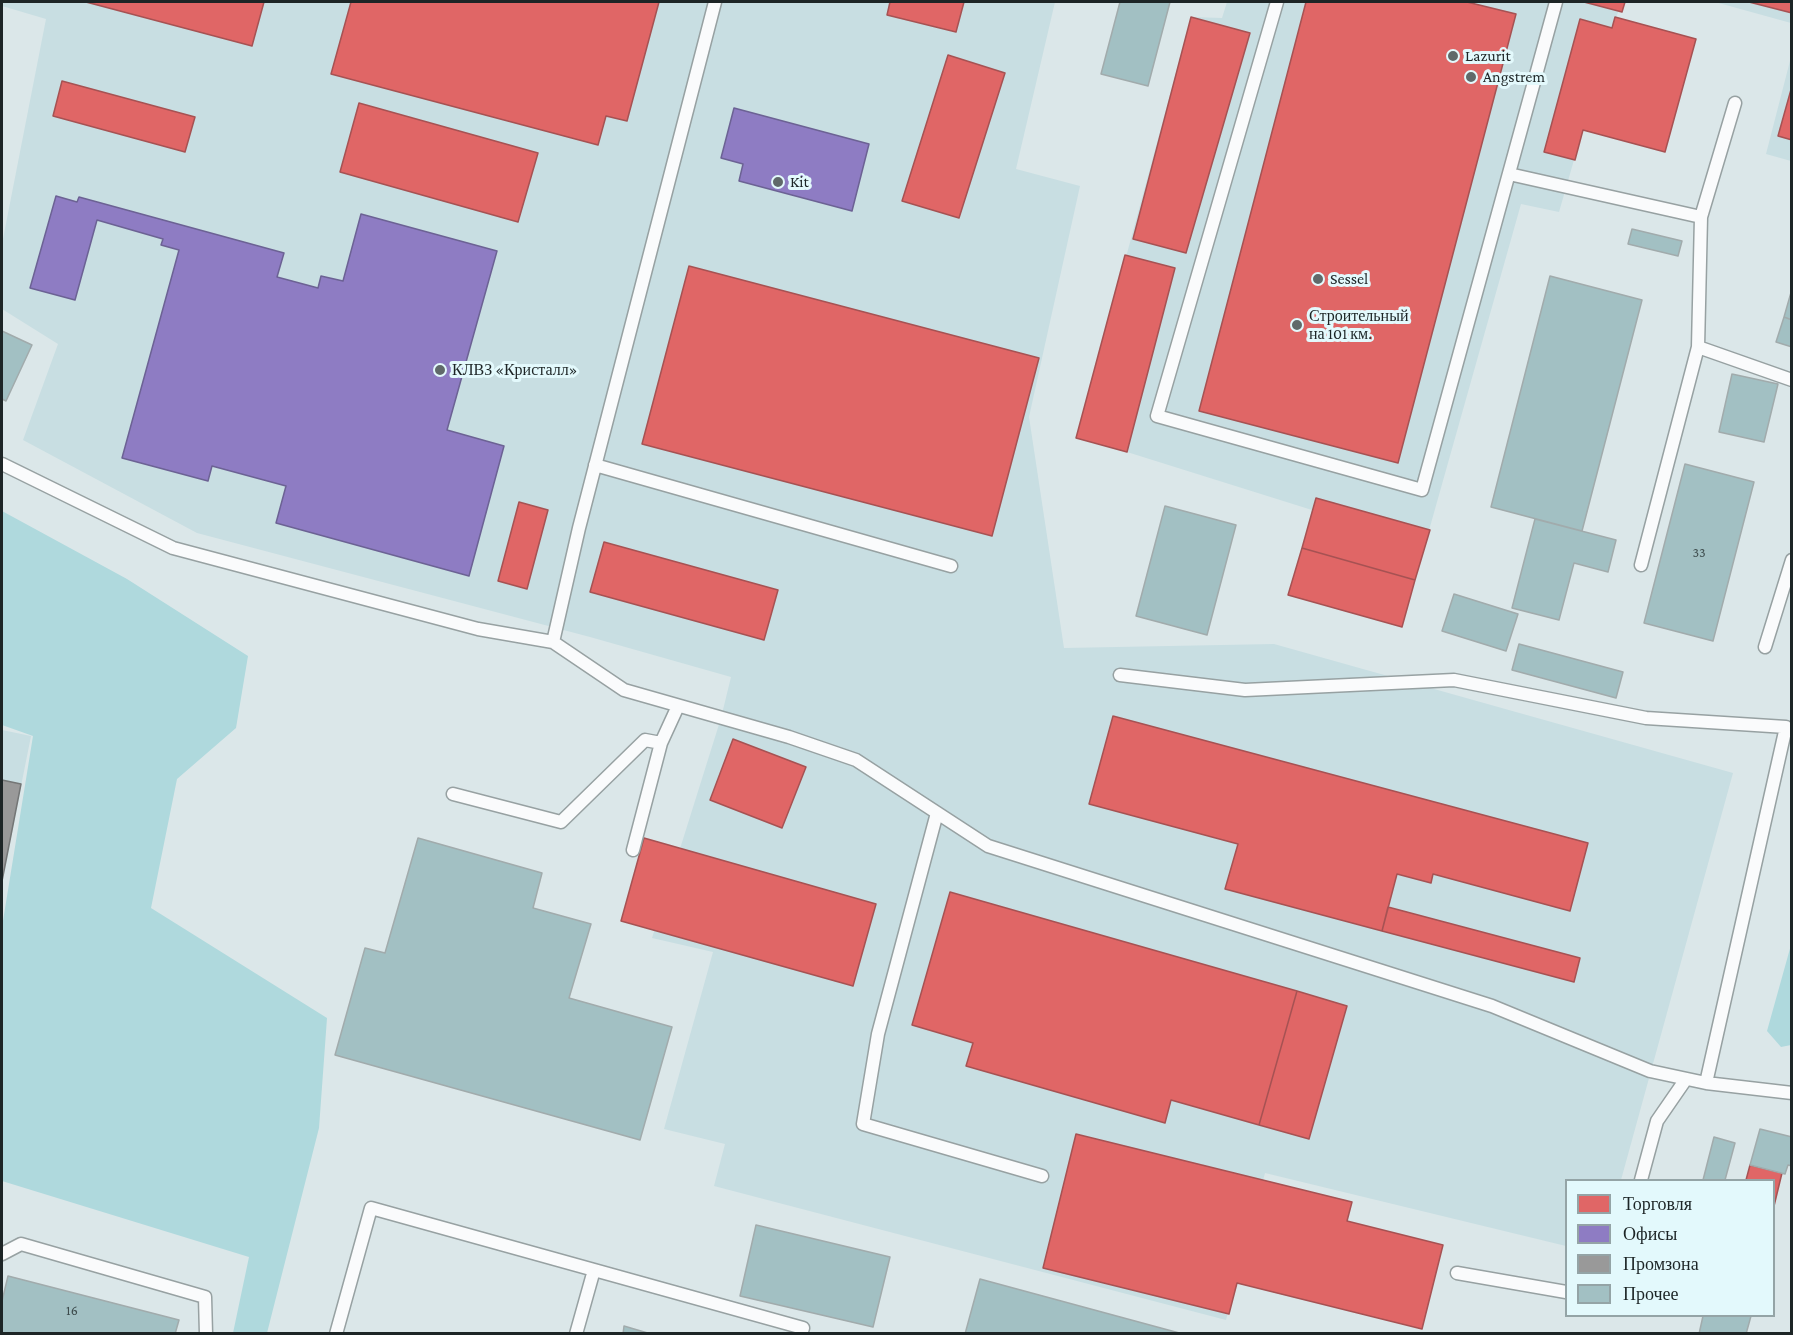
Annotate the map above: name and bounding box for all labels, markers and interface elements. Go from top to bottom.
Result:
place label: Lazurit [1465,46,1511,66]
marker: Lazurit [1446,49,1460,63]
place label: Angstrem [1483,67,1545,87]
marker: Angstrem [1464,70,1478,84]
place label: Kit [790,172,809,192]
marker: Kit [771,175,785,189]
place label: Sessel [1330,269,1368,289]
marker: Sessel [1311,272,1325,286]
place label: Строительный на 101 км. [1309,306,1408,344]
marker: Строительный на 101 км. [1290,318,1304,332]
place label: КЛВЗ «Кристалл» [452,360,577,380]
marker: КЛВЗ «Кристалл» [433,363,447,377]
house number: 33 [1692,545,1706,561]
legend [1565,1179,1775,1317]
text: Торговля [1623,1194,1692,1214]
text: Офисы [1623,1224,1677,1244]
text: Промзона [1623,1254,1699,1274]
text: Прочее [1623,1284,1679,1304]
house number: 16 [66,1303,78,1319]

